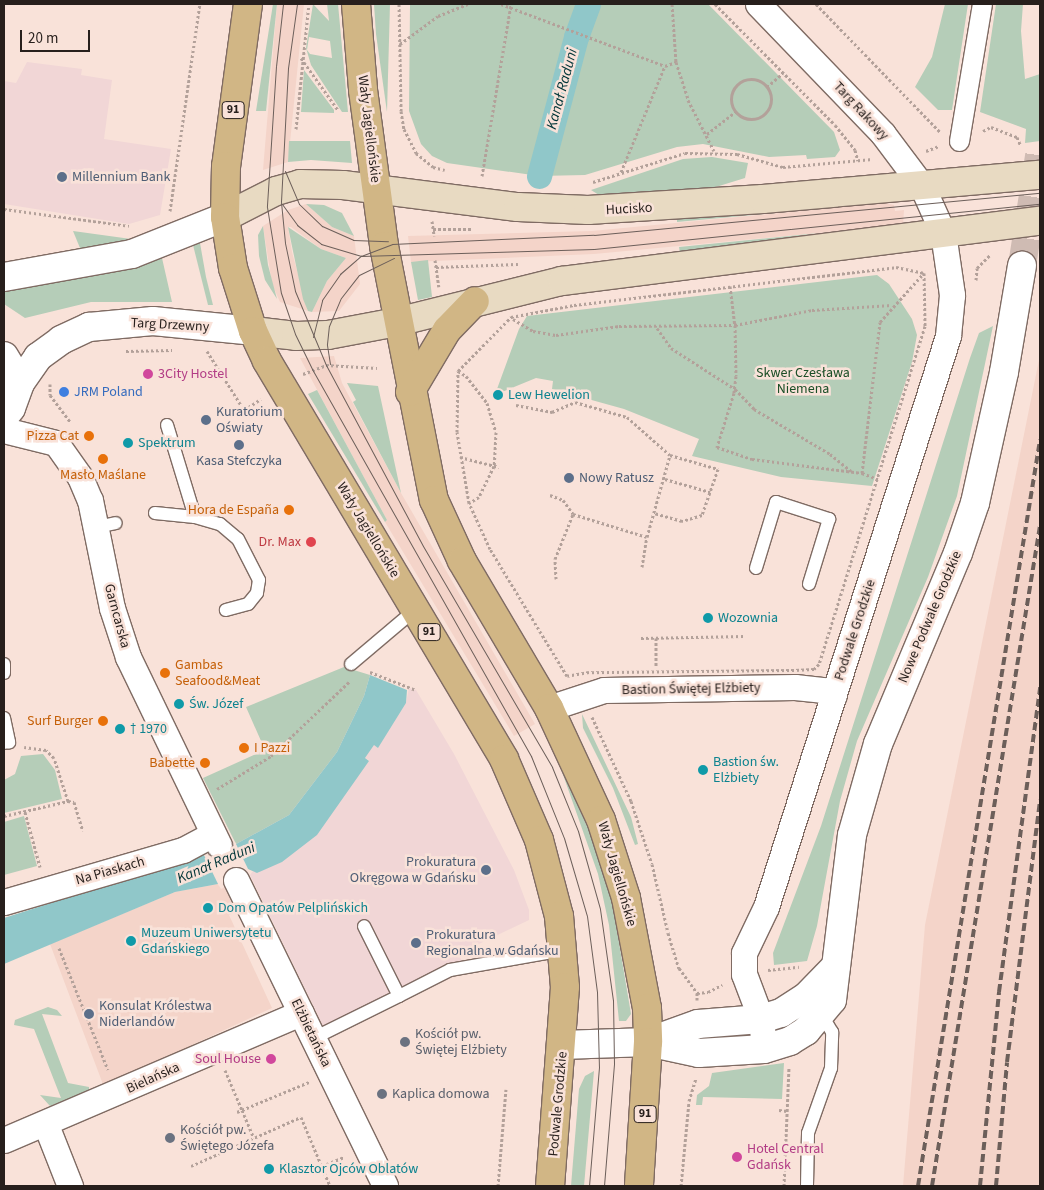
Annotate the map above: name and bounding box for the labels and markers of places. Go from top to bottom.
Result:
place label: Millennium Bank [72,169,170,185]
marker: Millennium Bank [56,171,68,183]
place label: 3City Hostel [158,366,228,382]
marker: 3City Hostel [142,368,154,380]
place label: JRM Poland [74,384,143,400]
marker: JRM Poland [58,386,70,398]
place label: Lew Hewelion [508,387,590,403]
marker: Lew Hewelion [492,389,504,401]
place label: Kuratorium Oświaty [216,404,283,437]
marker: Kuratorium Oświaty [200,414,212,426]
place label: Pizza Cat [27,428,79,444]
marker: Pizza Cat [83,430,95,442]
place label: Spektrum [138,435,196,451]
marker: Spektrum [122,437,134,449]
marker: Kasa Stefczyka [233,439,245,451]
marker: Masło Maślane [97,453,109,465]
place label: Kasa Stefczyka [196,453,282,469]
place label: Masło Maślane [60,467,146,483]
place label: Nowy Ratusz [579,470,654,486]
marker: Nowy Ratusz [563,472,575,484]
place label: Hora de España [188,502,279,518]
marker: Hora de España [283,504,295,516]
place label: Dr. Max [259,534,301,550]
marker: Dr. Max [305,536,317,548]
place label: Wozownia [718,610,778,626]
marker: Wozownia [702,612,714,624]
place label: Gambas Seafood&Meat [175,657,260,690]
marker: Gambas Seafood&Meat [159,667,171,679]
place label: Św. Józef [189,696,243,712]
marker: Św. Józef [173,698,185,710]
place label: Surf Burger [27,713,93,729]
marker: Surf Burger [97,715,109,727]
place label: † 1970 [130,721,167,737]
marker: † 1970 [114,723,126,735]
place label: I Pazzi [254,740,290,756]
marker: I Pazzi [238,742,250,754]
place label: Bastion św. Elżbiety [713,754,779,786]
place label: Babette [149,755,195,771]
marker: Babette [199,757,211,769]
marker: Bastion św. Elżbiety [697,764,709,776]
place label: Prokuratura Okręgowa w Gdańsku [350,854,476,886]
marker: Prokuratura Okręgowa w Gdańsku [480,864,492,876]
place label: Dom Opatów Pelplińskich [218,900,368,916]
marker: Dom Opatów Pelplińskich [202,902,214,914]
place label: Muzeum Uniwersytetu Gdańskiego [141,925,272,958]
place label: Prokuratura Regionalna w Gdańsku [426,927,559,960]
marker: Muzeum Uniwersytetu Gdańskiego [125,935,137,947]
marker: Prokuratura Regionalna w Gdańsku [410,937,422,949]
place label: Konsulat Królestwa Niderlandów [99,998,212,1030]
marker: Konsulat Królestwa Niderlandów [83,1008,95,1020]
place label: Kościół pw. Świętej Elżbiety [415,1026,507,1058]
marker: Kościół pw. Świętej Elżbiety [399,1036,411,1048]
place label: Soul House [195,1051,261,1067]
marker: Soul House [265,1053,277,1065]
place label: Kaplica domowa [392,1086,490,1102]
marker: Kaplica domowa [376,1088,388,1100]
place label: Kościół pw. Świętego Józefa [180,1122,274,1154]
marker: Kościół pw. Świętego Józefa [164,1132,176,1144]
place label: Hotel Central Gdańsk [747,1141,824,1174]
marker: Hotel Central Gdańsk [731,1151,743,1163]
place label: Klasztor Ojców Oblatów [279,1161,418,1177]
marker: Klasztor Ojców Oblatów [263,1163,275,1175]

